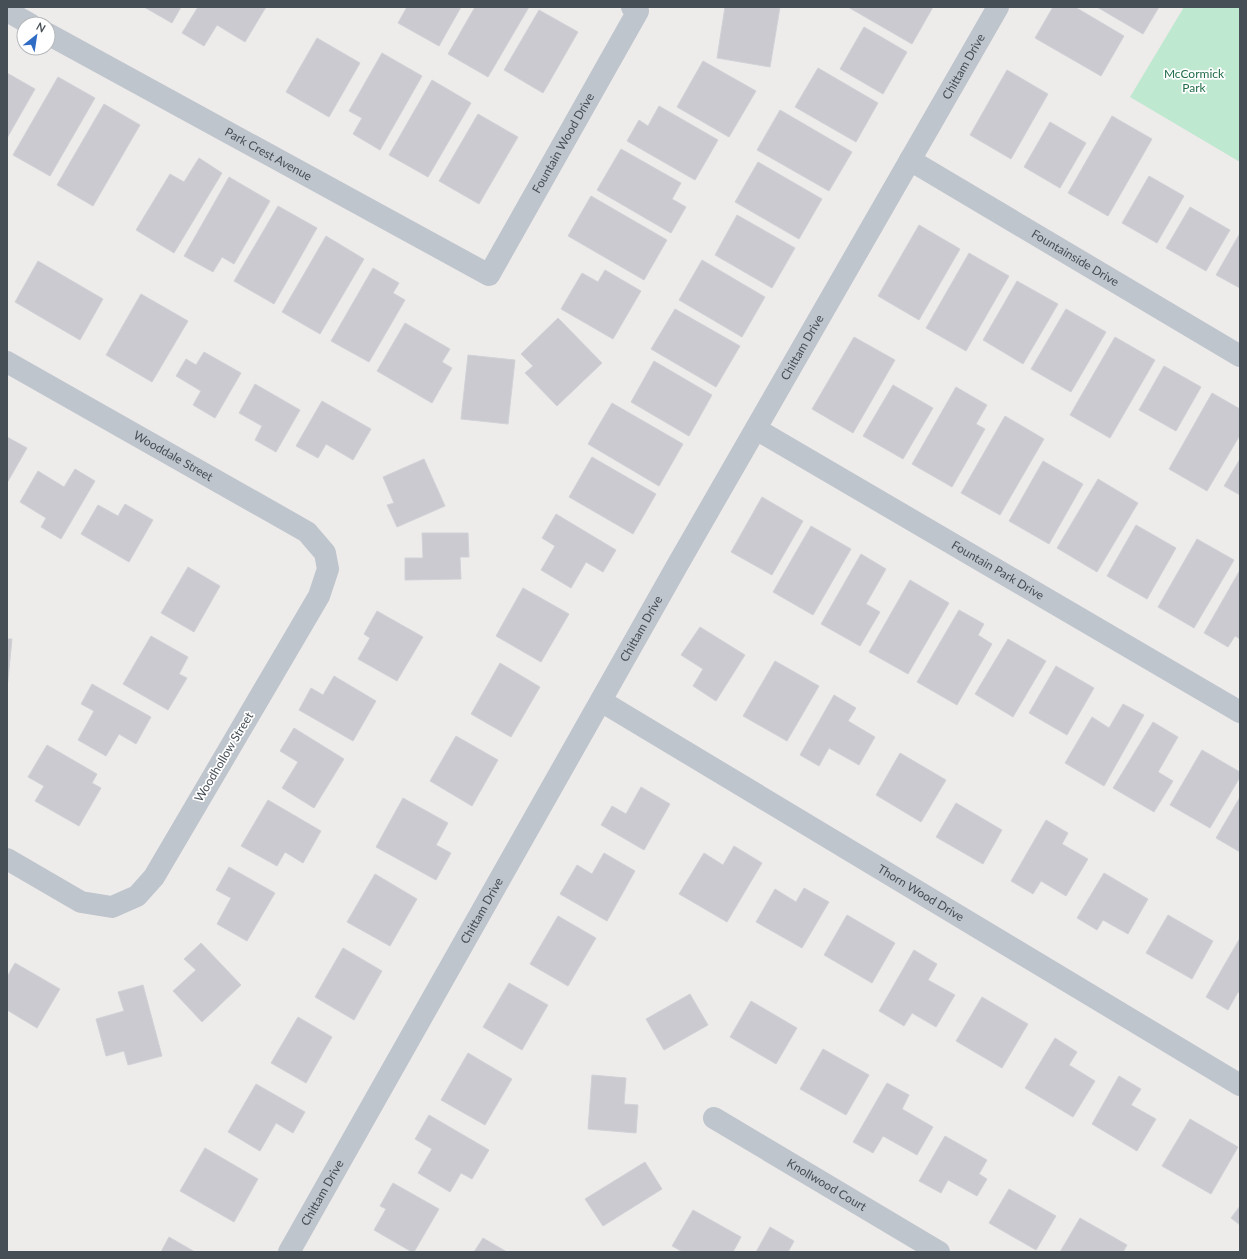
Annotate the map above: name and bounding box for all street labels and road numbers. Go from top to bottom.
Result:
street label: Chittam Drive [939,31,988,102]
street label: Fountain Wood Drive [529,90,597,196]
street label: Park Crest Avenue [222,124,315,184]
street label: Fountainside Drive [1029,226,1122,289]
street label: Chittam Drive [777,312,827,383]
street label: Wooddale Street [131,427,216,484]
street label: Fountain Park Drive [949,537,1047,603]
street label: Chittam Drive [616,593,666,664]
street label: Woodhollow Street [191,709,257,804]
street label: Thorn Wood Drive [875,861,967,924]
street label: Chittam Drive [457,875,506,946]
street label: Knollwood Court [784,1155,870,1214]
street label: Chittam Drive [297,1157,347,1228]

